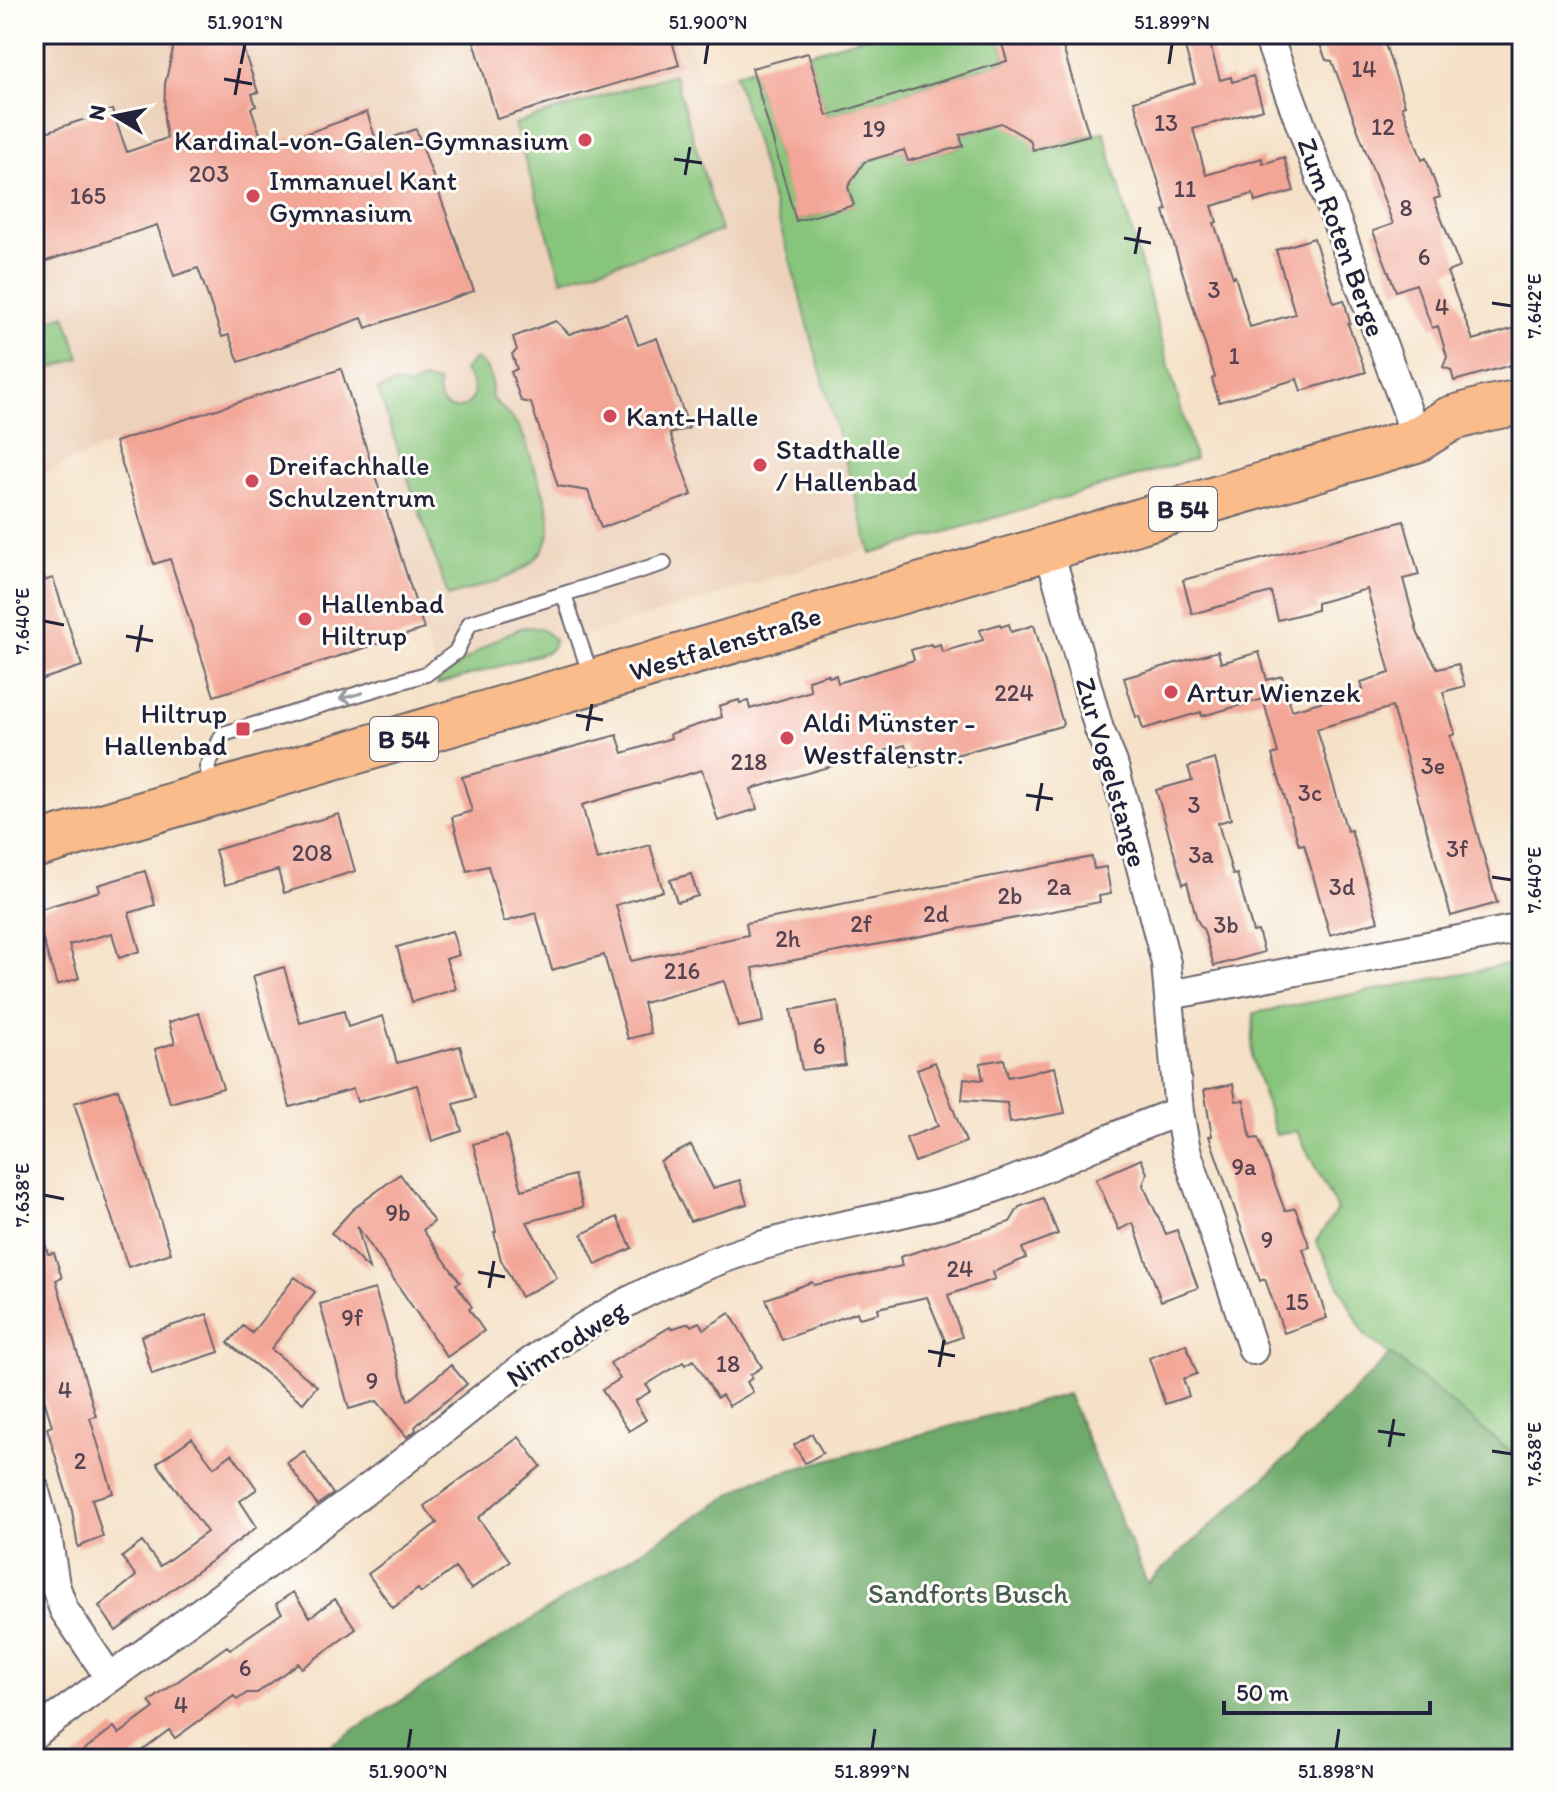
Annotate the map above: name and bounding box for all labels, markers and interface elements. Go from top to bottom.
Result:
text: 51.901°N [207,10,283,34]
text: 51.900°N [668,10,748,34]
text: 51.899°N [1134,10,1210,34]
house number: 14 [1351,54,1377,83]
north arrow [76,76,156,156]
text: N [82,103,111,122]
house number: 13 [1154,108,1178,137]
house number: 12 [1371,112,1395,141]
house number: 19 [862,114,886,143]
place label: Kardinal-von-Galen-Gymnasium [174,123,569,157]
marker: Kardinal-von-Galen-Gymnasium [576,131,594,149]
street label: Zum Roten Berge [1290,133,1394,341]
house number: 203 [189,159,229,188]
place label: Immanuel Kant Gymnasium [269,163,457,229]
house number: 11 [1174,174,1196,203]
house number: 165 [70,181,106,210]
marker: Immanuel Kant Gymnasium [244,187,262,205]
house number: 8 [1399,193,1413,222]
house number: 6 [1418,242,1430,271]
text: 7.642°E [1522,274,1546,338]
house number: 3 [1207,275,1221,304]
house number: 4 [1435,292,1449,321]
house number: 1 [1228,341,1240,370]
place label: Kant-Halle [626,399,759,433]
marker: Kant-Halle [601,407,619,425]
place label: Stadthalle / Hallenbad [776,432,917,498]
place label: Dreifachhalle Schulzentrum [268,448,436,514]
marker: Stadthalle / Hallenbad [751,456,769,474]
marker: Dreifachhalle Schulzentrum [243,472,261,490]
road number: B 54 [1149,487,1217,531]
place label: Hallenbad Hiltrup [321,586,444,652]
text: 7.640°E [10,588,34,654]
street label: Westfalenstraße [625,598,825,688]
marker: Hallenbad Hiltrup [296,610,314,628]
street label: Zur Vogelstange [1069,673,1155,871]
place label: Artur Wienzek [1187,675,1361,709]
house number: 224 [994,678,1034,707]
marker: Artur Wienzek [1162,683,1180,701]
one-way arrow [339,689,365,704]
place label: Hiltrup Hallenbad [104,696,227,762]
place label: Aldi Münster - Westfalenstr. [803,705,976,771]
road number: B 54 [370,717,438,761]
marker: Hiltrup Hallenbad [234,720,252,738]
marker: Aldi Münster - Westfalenstr. [778,729,796,747]
house number: 218 [731,747,767,776]
house number: 3e [1421,751,1445,780]
house number: 3c [1298,778,1322,807]
house number: 3 [1187,790,1201,819]
house number: 3f [1446,834,1469,863]
house number: 208 [292,838,332,867]
house number: 3a [1188,840,1214,869]
text: 7.640°E [1522,847,1546,913]
house number: 2a [1046,872,1072,901]
house number: 3d [1329,872,1355,901]
house number: 2b [997,881,1023,910]
house number: 2d [923,899,949,928]
house number: 2f [850,909,873,938]
house number: 3b [1213,910,1239,939]
house number: 2h [775,924,801,953]
house number: 216 [664,956,700,985]
house number: 6 [813,1031,825,1060]
house number: 9a [1231,1152,1257,1181]
text: 7.638°E [10,1163,34,1227]
house number: 9b [385,1198,411,1227]
house number: 9 [1261,1225,1273,1254]
house number: 24 [946,1254,974,1283]
house number: 15 [1285,1287,1309,1316]
street label: Nimrodweg [500,1291,633,1394]
house number: 9f [341,1303,364,1332]
house number: 18 [716,1349,740,1378]
house number: 9 [366,1366,378,1395]
house number: 4 [58,1375,72,1404]
text: 7.638°E [1522,1422,1546,1486]
house number: 2 [74,1446,87,1475]
park label: Sandforts Busch [868,1576,1068,1610]
house number: 6 [239,1653,251,1682]
scale bar [1224,1665,1430,1715]
text: 50 m [1236,1678,1289,1707]
house number: 4 [174,1690,188,1719]
text: 51.900°N [368,1759,448,1783]
text: 51.899°N [834,1759,910,1783]
text: 51.898°N [1298,1759,1374,1783]

